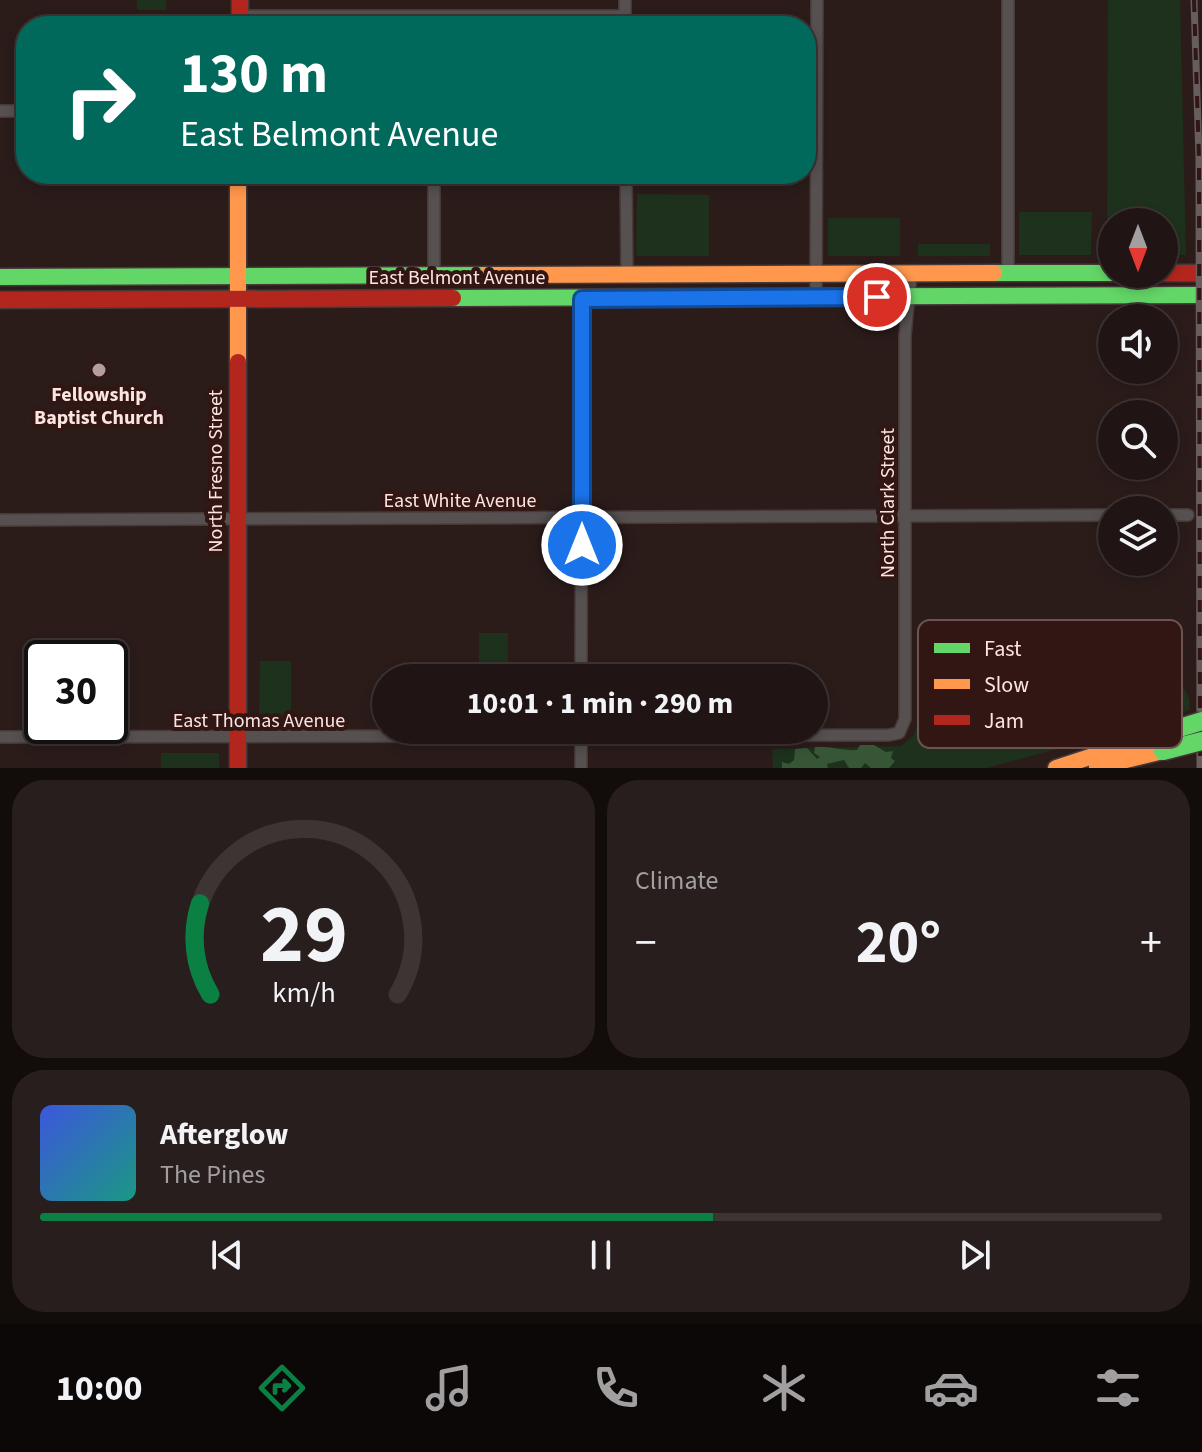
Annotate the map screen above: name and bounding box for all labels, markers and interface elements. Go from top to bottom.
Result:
text: 130 m [180,35,328,114]
icon: right [48,48,152,152]
text: East Belmont Avenue [180,109,498,160]
north arrow [1098,208,1178,288]
map controls [1098,208,1178,576]
pin [843,263,911,331]
street label: East Belmont Avenue [369,264,546,292]
icon: arrive [855,275,899,319]
button: sound [1098,304,1178,384]
marker: Fellowship Baptist Church [90,361,108,379]
place label: Fellowship Baptist Church [34,381,164,432]
street label: North Fresno Street [202,389,230,552]
button: search [1098,400,1178,480]
street label: North Clark Street [874,428,902,578]
street label: East White Avenue [384,487,537,515]
button: layers [1098,496,1178,576]
position arrow [540,503,624,587]
legend [918,620,1182,748]
text: Fast [984,633,1022,665]
speed limit sign: 30 [24,640,128,744]
text: Slow [984,669,1029,701]
text: 10:01 · 1 min · 290 m [467,682,733,725]
text: Jam [984,705,1024,737]
street label: East Thomas Avenue [173,707,345,735]
text: Climate [635,862,719,899]
text: 29 [260,876,347,994]
text: 20° [856,901,941,986]
text: − [635,912,657,975]
text: + [1140,912,1162,975]
text: km/h [272,973,335,1013]
text: Afterglow [160,1113,288,1156]
text: The Pines [160,1156,265,1193]
icon: previous [205,1233,249,1277]
icon: pause [579,1233,623,1277]
icon: next [953,1233,997,1277]
icon: directions [254,1360,310,1416]
icon: music [421,1360,477,1416]
icon: phone [588,1360,644,1416]
icon: climate [756,1360,812,1416]
icon: car [923,1360,979,1416]
icon: filters [1090,1360,1146,1416]
text: 10:00 [56,1363,142,1414]

